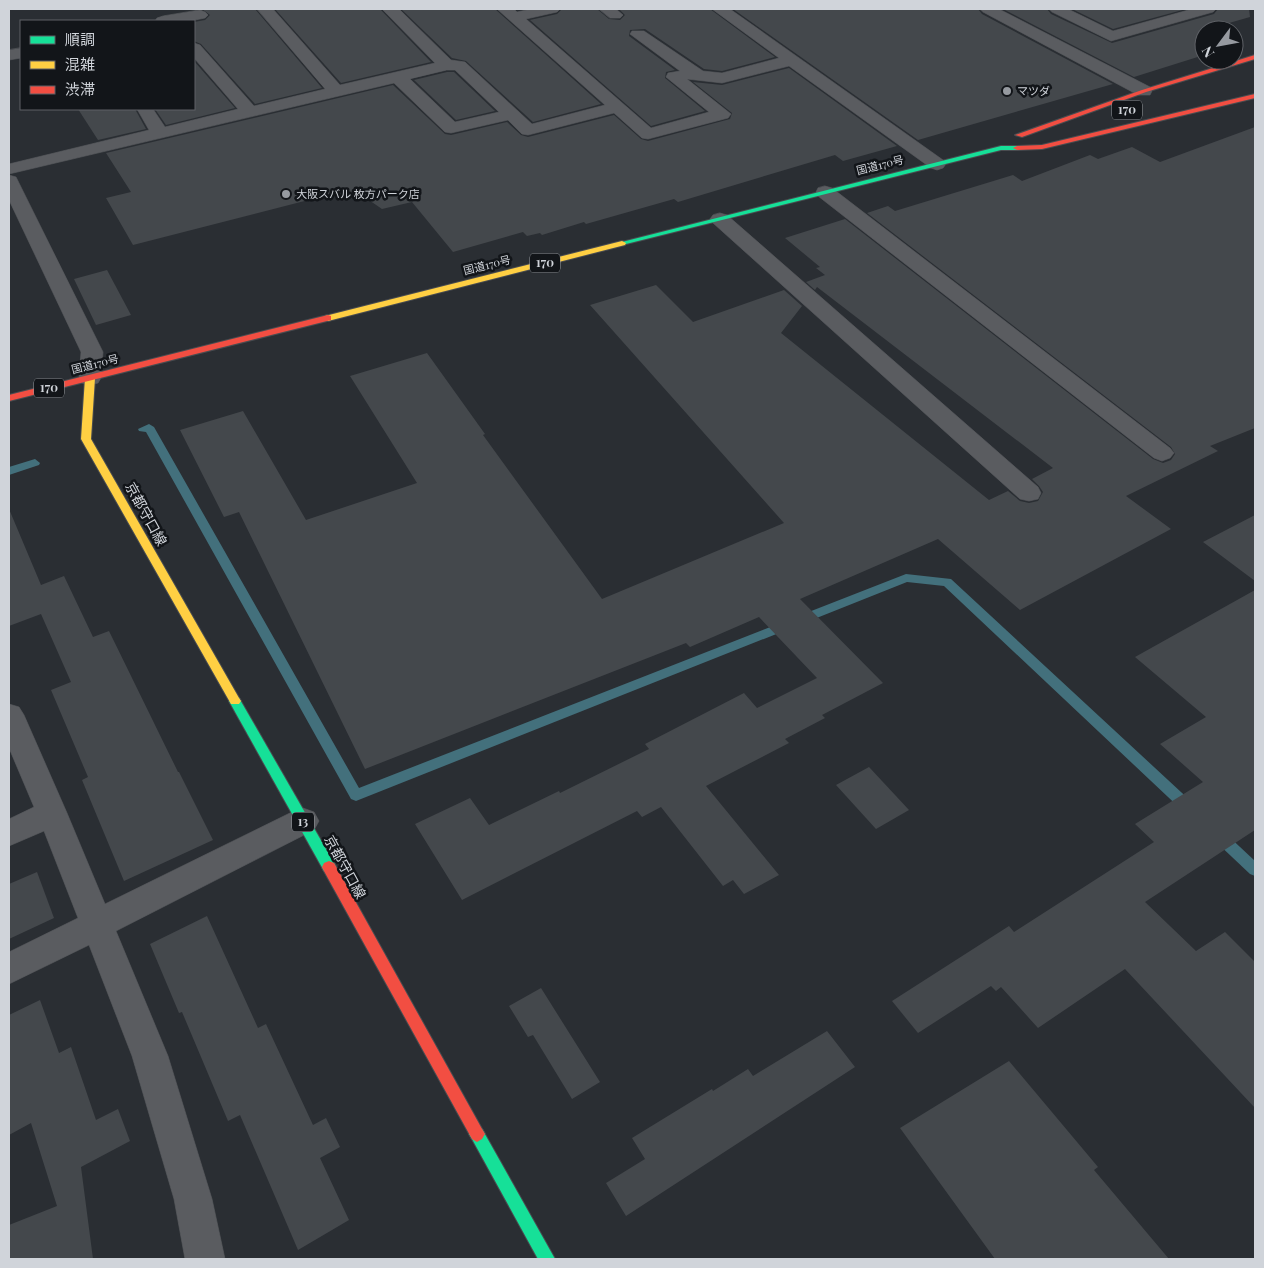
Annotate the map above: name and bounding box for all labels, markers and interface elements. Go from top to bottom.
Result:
legend [20,20,195,110]
north arrow [1194,20,1244,70]
text: 順調 [65,29,95,49]
text: N [1197,43,1218,61]
text: 混雑 [65,54,95,74]
text: 渋滞 [65,79,95,99]
place label: マツダ [1017,83,1050,98]
marker: マツダ [1001,85,1013,97]
road number: 170 [1112,100,1142,120]
street label: 国道170号 [855,151,905,178]
place label: 大阪スバル 枚方パーク店 [296,186,420,201]
marker: 大阪スバル 枚方パーク店 [280,188,292,200]
street label: 国道170号 [462,251,512,278]
road number: 170 [530,254,560,272]
street label: 国道170号 [70,350,120,377]
road number: 170 [34,378,64,398]
street label: 京都守口線 [121,479,172,549]
road number: 13 [292,812,314,832]
street label: 京都守口線 [320,832,371,902]

